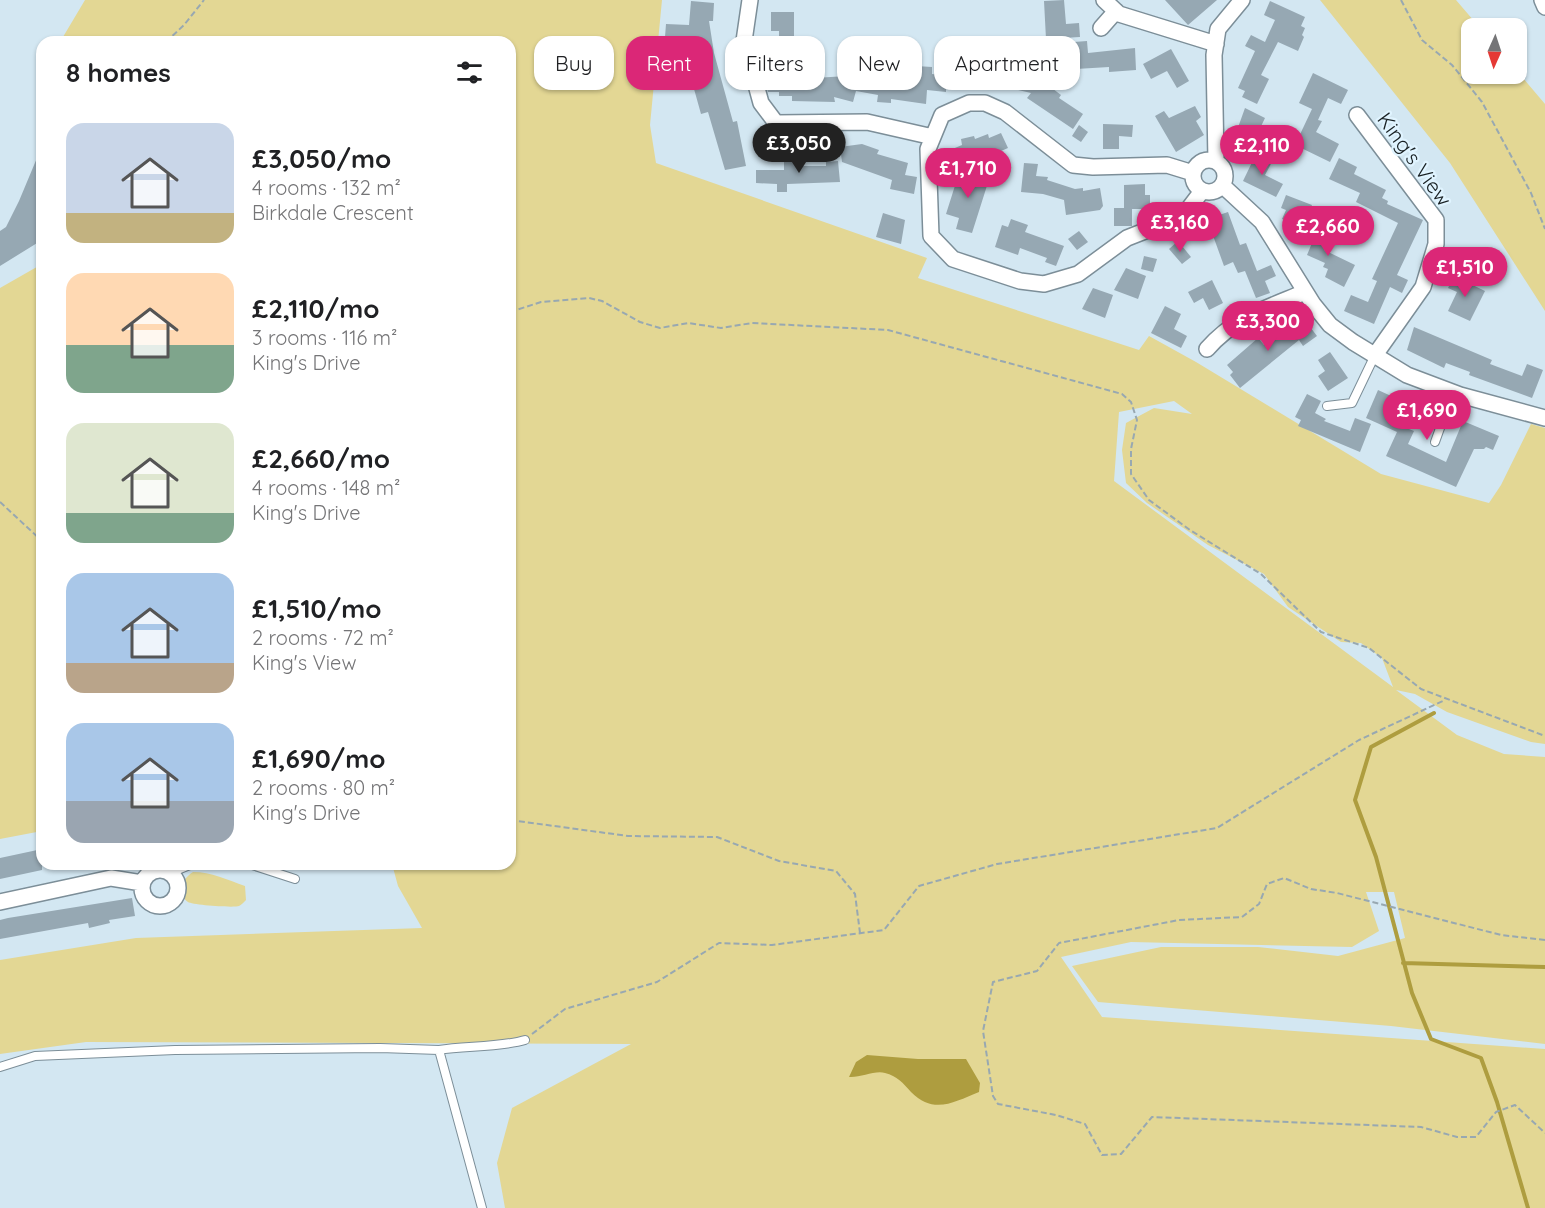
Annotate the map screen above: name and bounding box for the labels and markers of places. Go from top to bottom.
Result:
pin: £3,050 [750,123,848,174]
pin: £2,110 [1213,125,1311,176]
pin: £1,710 [919,148,1017,199]
pin: £3,160 [1131,202,1229,253]
pin: £2,660 [1279,206,1377,257]
pin: £1,510 [1416,247,1514,298]
pin: £3,300 [1219,301,1317,352]
pin: £1,690 [1378,390,1476,441]

